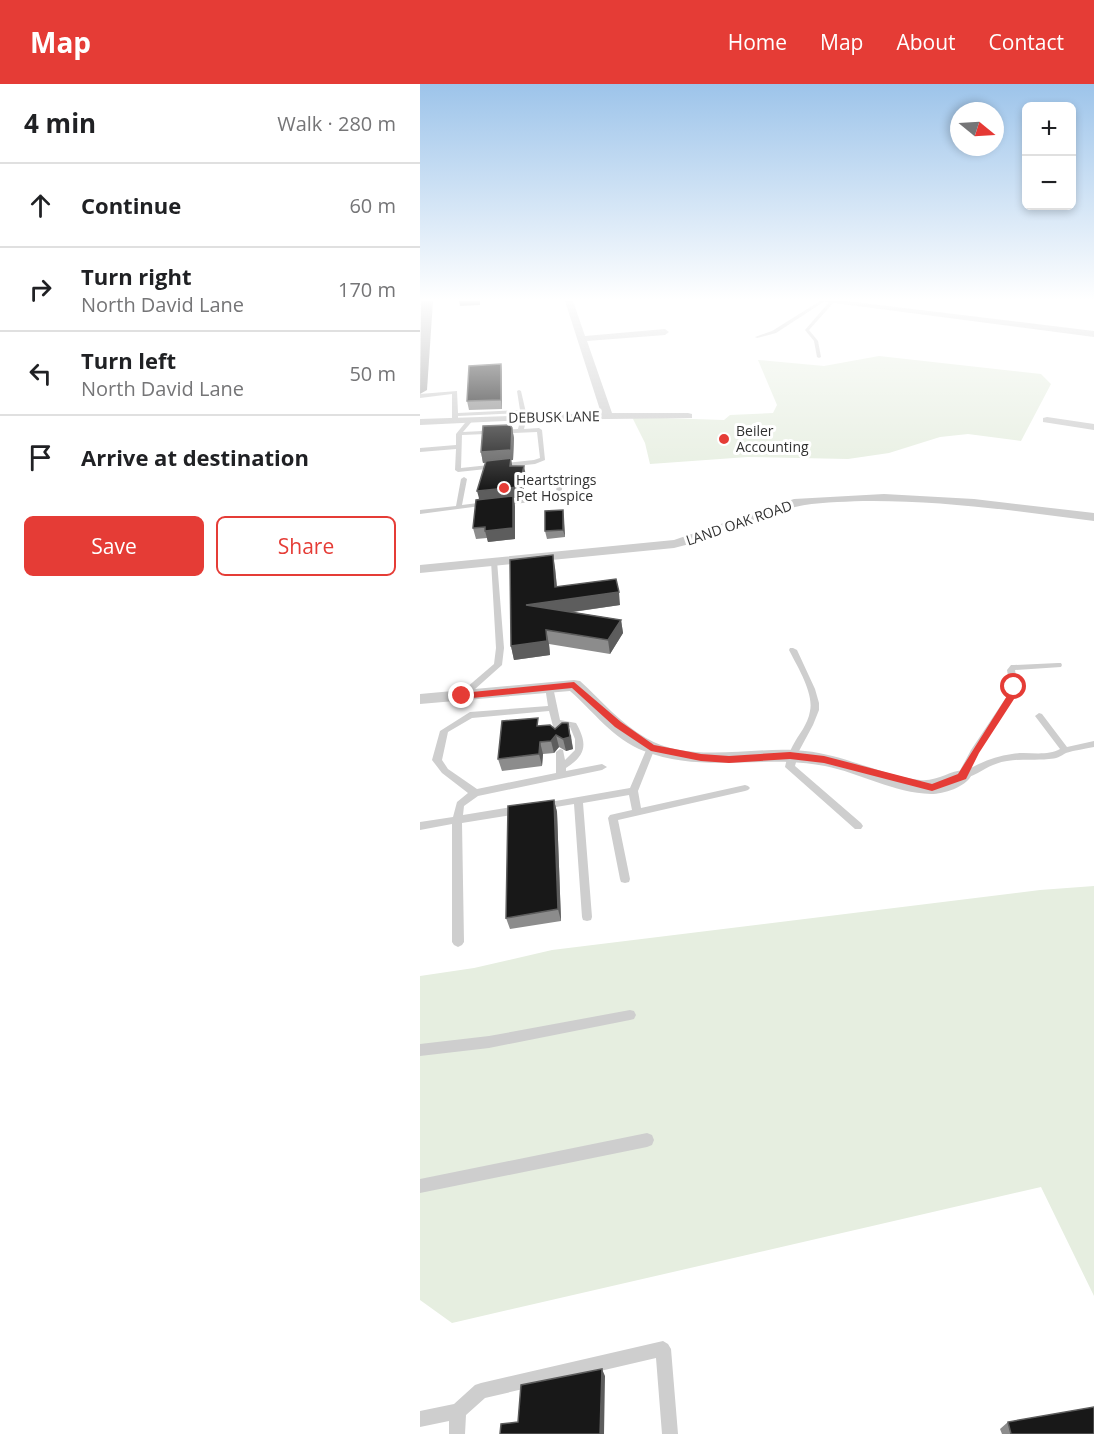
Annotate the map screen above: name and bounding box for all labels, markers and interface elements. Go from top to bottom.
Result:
text: Map [30,23,91,61]
text: Home [728,28,787,56]
text: Map [820,28,863,56]
text: About [896,28,956,56]
text: Contact [989,28,1064,56]
north arrow [950,102,1004,156]
map controls [1022,102,1076,210]
button: + [1022,102,1076,156]
text: 4 min [24,105,96,141]
text: Walk · 280 m [277,110,396,137]
button: − [1022,156,1076,210]
icon: ahead [24,189,57,222]
text: Continue [81,190,181,220]
text: 60 m [349,192,396,219]
text: Turn right [81,261,192,291]
icon: right [24,273,57,306]
text: 170 m [338,276,396,303]
text: North David Lane [81,291,244,318]
text: Turn left [81,345,176,375]
icon: left [24,357,57,390]
text: 50 m [349,360,396,387]
text: North David Lane [81,375,244,402]
street label: DEBUSK LANE [508,406,600,427]
place label: Beiler Accounting [736,421,809,456]
marker: Beiler Accounting [717,432,731,446]
icon: arrive [24,441,57,474]
text: Arrive at destination [81,442,309,472]
place label: Heartstrings Pet Hospice [516,470,597,505]
marker: Heartstrings Pet Hospice [497,481,511,495]
street label: LAND OAK ROAD [683,495,794,550]
button: Save [24,516,204,576]
button: Share [216,516,396,576]
route start [1000,673,1026,699]
route end [448,682,474,708]

